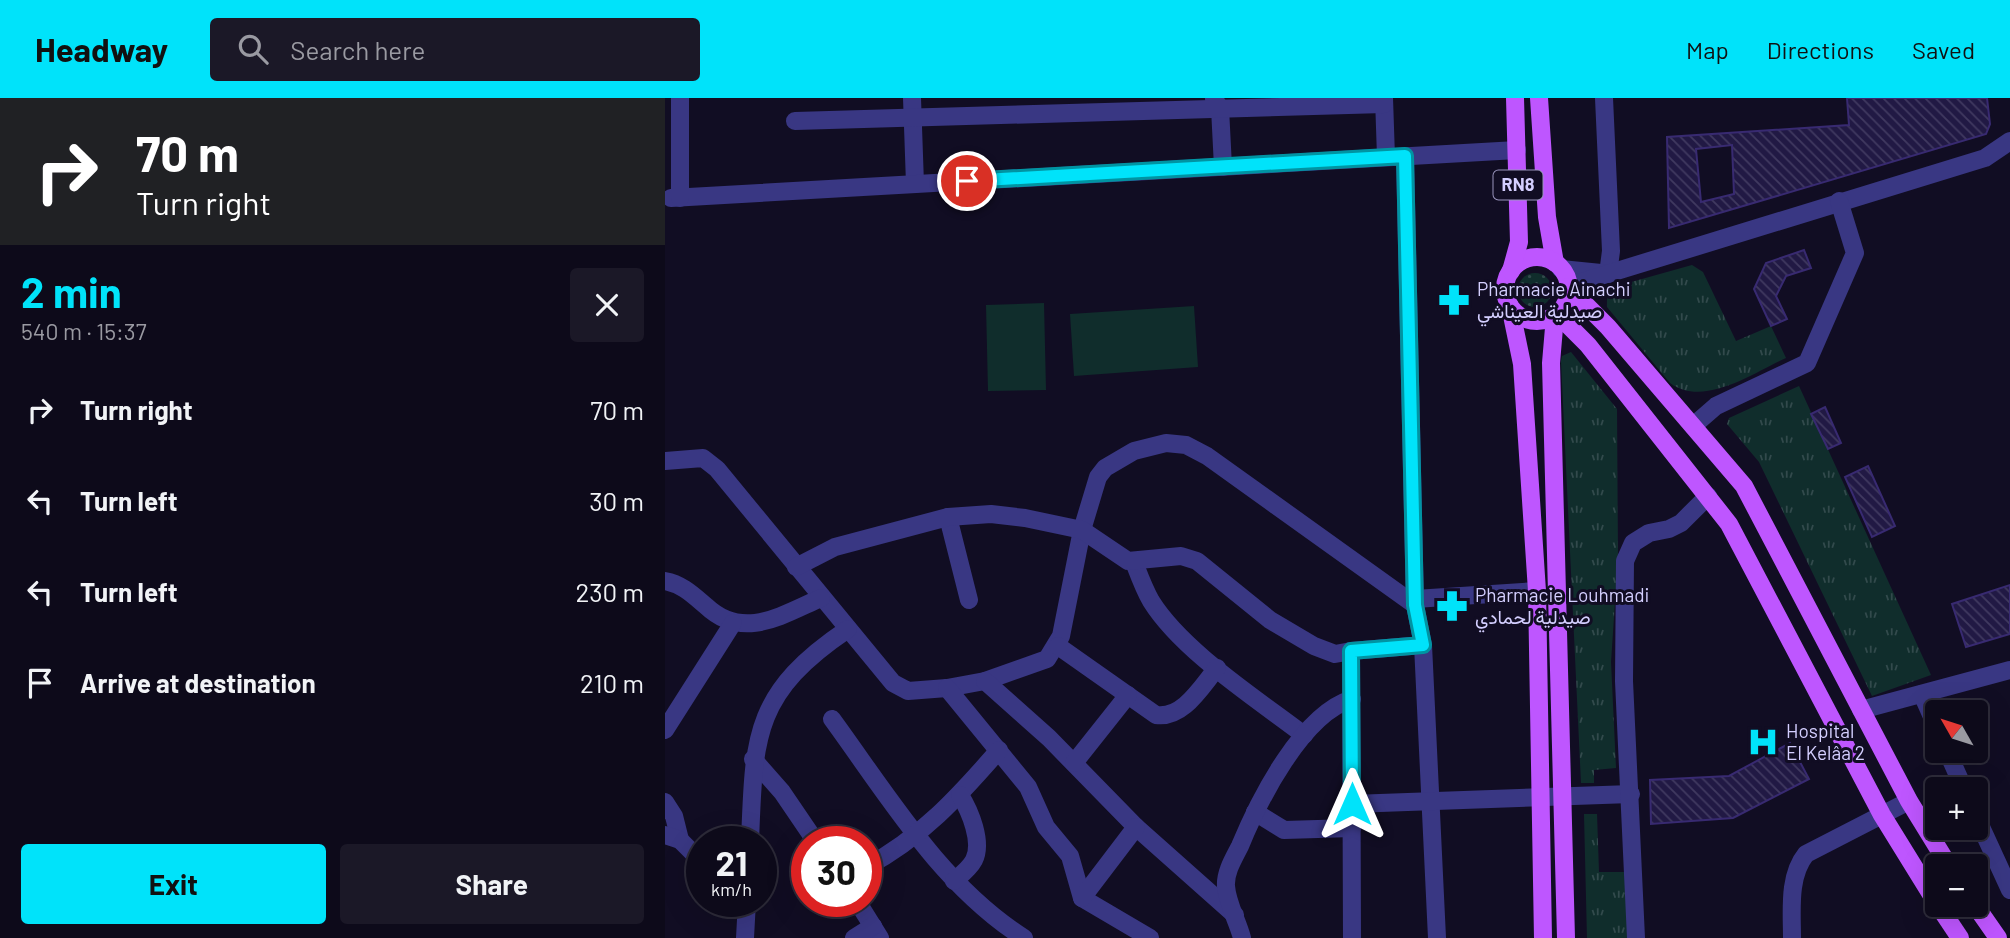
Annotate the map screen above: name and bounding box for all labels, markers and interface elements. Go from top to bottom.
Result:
search box [210,18,700,81]
text: Headway [35,29,168,69]
icon: search [234,30,272,68]
text: Search here [290,34,425,65]
text: Map [1686,35,1729,64]
text: Directions [1767,35,1874,64]
text: Saved [1912,35,1975,64]
text: 70 m [136,123,239,182]
icon: right [21,126,112,217]
pin [937,151,997,211]
icon: arrive [948,162,986,200]
road number: RN8 [1493,170,1543,200]
text: Turn right [136,183,271,221]
text: 2 min [21,266,122,316]
button: close [570,268,644,342]
place label: Pharmacie Ainachi صيدلية العيناشي [1477,277,1630,327]
pharmacy icon: Pharmacie Ainachi صيدلية العيناشي [1437,283,1471,317]
text: 540 m · 15:37 [21,317,147,345]
icon: right [21,391,59,429]
text: Turn right [80,394,193,425]
text: 70 m [590,394,644,425]
icon: left [21,482,59,520]
text: Turn left [80,485,178,516]
text: 30 m [589,485,644,516]
icon: left [21,573,59,611]
text: Turn left [80,576,178,607]
text: 230 m [575,576,644,607]
place label: Pharmacie Louhmadi صيدلية لحمادي [1475,583,1649,633]
pharmacy icon: Pharmacie Louhmadi صيدلية لحمادي [1435,589,1469,623]
icon: arrive [21,664,59,702]
text: Arrive at destination [80,667,316,698]
text: 210 m [580,667,644,698]
north arrow [1925,700,1988,763]
map controls [1925,700,1988,917]
place label: Hospital El Kelâa 2 [1786,719,1865,764]
hospital icon: Hospital El Kelâa 2 [1746,725,1780,759]
position arrow [1315,767,1389,841]
button: + [1925,777,1988,840]
speed limit sign: 30 [791,826,882,917]
text: 21 [716,841,747,883]
button: Exit [21,844,326,924]
button: Share [340,844,644,924]
button: − [1925,854,1988,917]
text: km/h [711,878,752,900]

